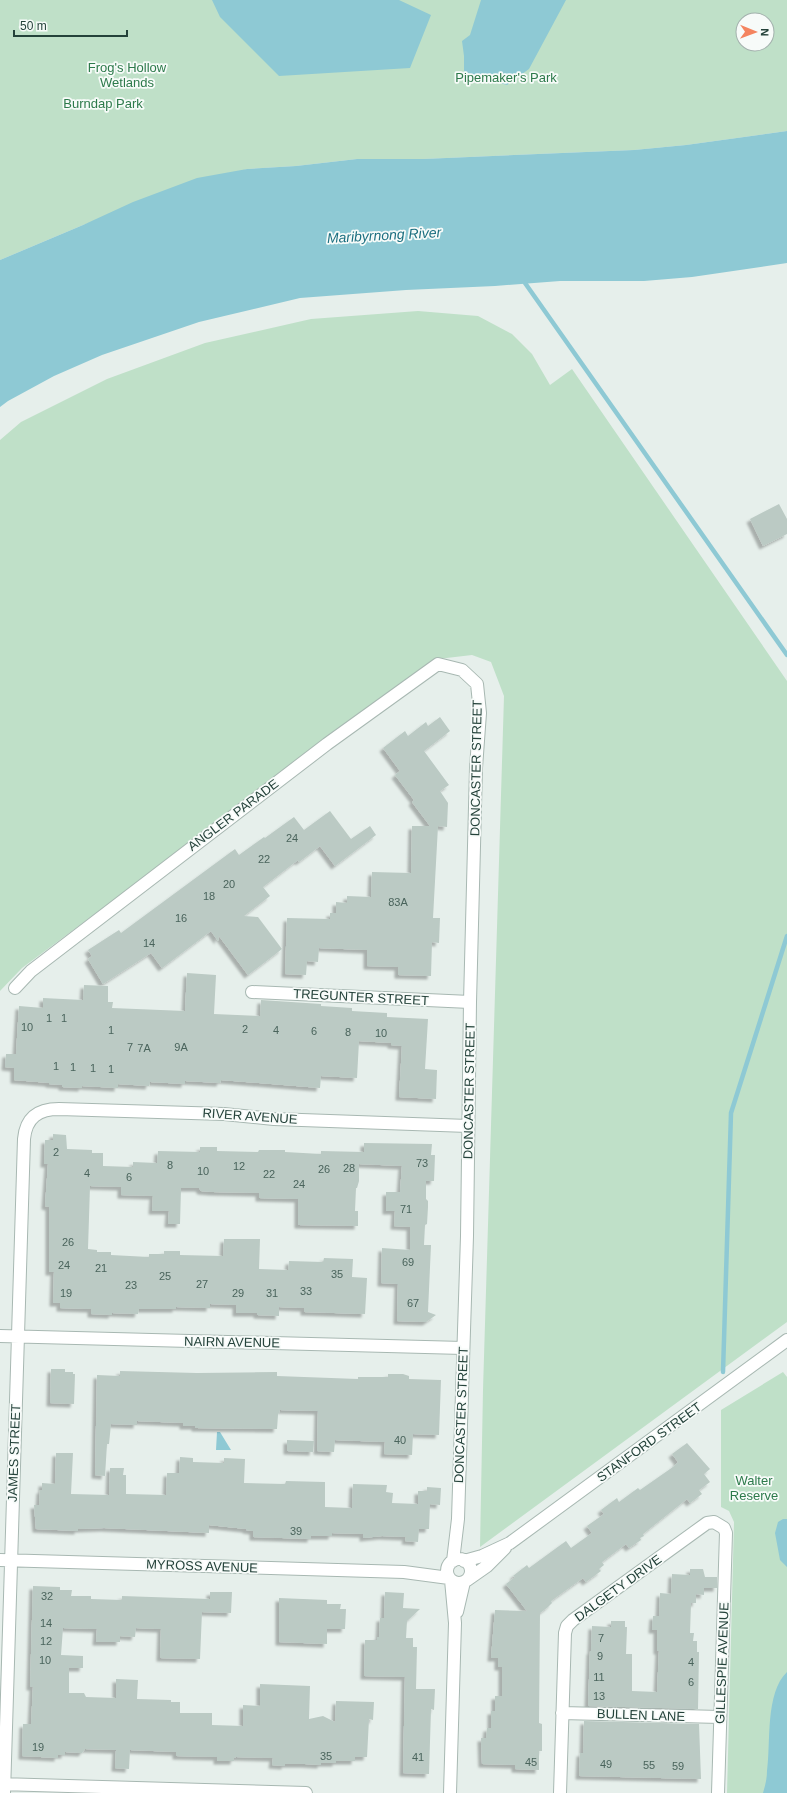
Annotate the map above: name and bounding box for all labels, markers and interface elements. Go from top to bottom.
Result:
scale bar [14,12,127,38]
north arrow [735,12,775,52]
text: 50 m [20,19,47,33]
text: N [759,28,771,36]
park label: Frog's Hollow Wetlands [88,60,167,90]
park label: Pipemaker's Park [455,70,557,85]
park label: Burndap Park [63,96,143,111]
water label: Maribyrnong River [326,224,443,246]
street label: DONCASTER STREET [467,700,485,836]
street label: ANGLER PARADE [185,776,282,854]
house number: 24 [286,832,298,844]
house number: 22 [258,853,270,865]
house number: 20 [223,878,235,890]
house number: 18 [203,890,215,902]
house number: 83A [388,896,408,908]
house number: 16 [175,912,187,924]
house number: 14 [143,937,155,949]
street label: TREGUNTER STREET [293,986,429,1008]
house number: 1 [46,1012,52,1024]
house number: 1 [61,1012,67,1024]
house number: 10 [21,1021,33,1033]
house number: 2 [242,1023,248,1035]
street label: DONCASTER STREET [460,1023,478,1159]
house number: 1 [108,1024,114,1036]
house number: 4 [273,1024,279,1036]
house number: 6 [311,1025,317,1037]
house number: 8 [345,1026,351,1038]
house number: 10 [375,1027,387,1039]
house number: 7 [127,1041,133,1053]
house number: 9A [174,1041,188,1053]
house number: 7A [137,1042,151,1054]
house number: 1 [53,1060,59,1072]
house number: 1 [70,1061,76,1073]
house number: 1 [90,1062,96,1074]
house number: 1 [108,1063,114,1075]
street label: RIVER AVENUE [202,1105,298,1127]
house number: 2 [53,1146,59,1158]
house number: 73 [416,1157,428,1169]
house number: 8 [167,1159,173,1171]
house number: 12 [233,1160,245,1172]
house number: 28 [343,1162,355,1174]
house number: 26 [318,1163,330,1175]
house number: 10 [197,1165,209,1177]
house number: 4 [84,1167,90,1179]
house number: 22 [263,1168,275,1180]
house number: 6 [126,1171,132,1183]
house number: 24 [293,1178,305,1190]
house number: 71 [400,1203,412,1215]
house number: 26 [62,1236,74,1248]
house number: 69 [402,1256,414,1268]
house number: 24 [58,1259,70,1271]
house number: 21 [95,1262,107,1274]
house number: 35 [331,1268,343,1280]
house number: 25 [159,1270,171,1282]
house number: 27 [196,1278,208,1290]
house number: 23 [125,1279,137,1291]
house number: 33 [300,1285,312,1297]
house number: 19 [60,1287,72,1299]
house number: 29 [232,1287,244,1299]
house number: 31 [266,1287,278,1299]
house number: 67 [407,1297,419,1309]
street label: NAIRN AVENUE [184,1334,280,1350]
street label: DONCASTER STREET [451,1346,471,1483]
street label: STANFORD STREET [594,1399,704,1485]
street label: JAMES STREET [5,1404,23,1502]
house number: 40 [394,1434,406,1446]
park label: Walter Reserve [730,1473,778,1503]
house number: 39 [290,1525,302,1537]
street label: DALGETY DRIVE [572,1551,665,1625]
street label: MYROSS AVENUE [146,1557,258,1575]
house number: 32 [41,1590,53,1602]
street label: GILLESPIE AVENUE [712,1602,732,1724]
house number: 14 [40,1617,52,1629]
house number: 7 [598,1632,604,1644]
house number: 12 [40,1635,52,1647]
house number: 9 [597,1650,603,1662]
house number: 10 [39,1654,51,1666]
house number: 4 [688,1656,694,1668]
house number: 11 [593,1671,605,1683]
house number: 6 [688,1676,694,1688]
house number: 13 [593,1690,605,1702]
street label: BULLEN LANE [597,1706,686,1724]
house number: 19 [32,1741,44,1753]
house number: 35 [320,1750,332,1762]
house number: 41 [412,1751,424,1763]
house number: 45 [525,1756,537,1768]
house number: 49 [600,1758,612,1770]
house number: 55 [643,1759,655,1771]
house number: 59 [672,1760,684,1772]

